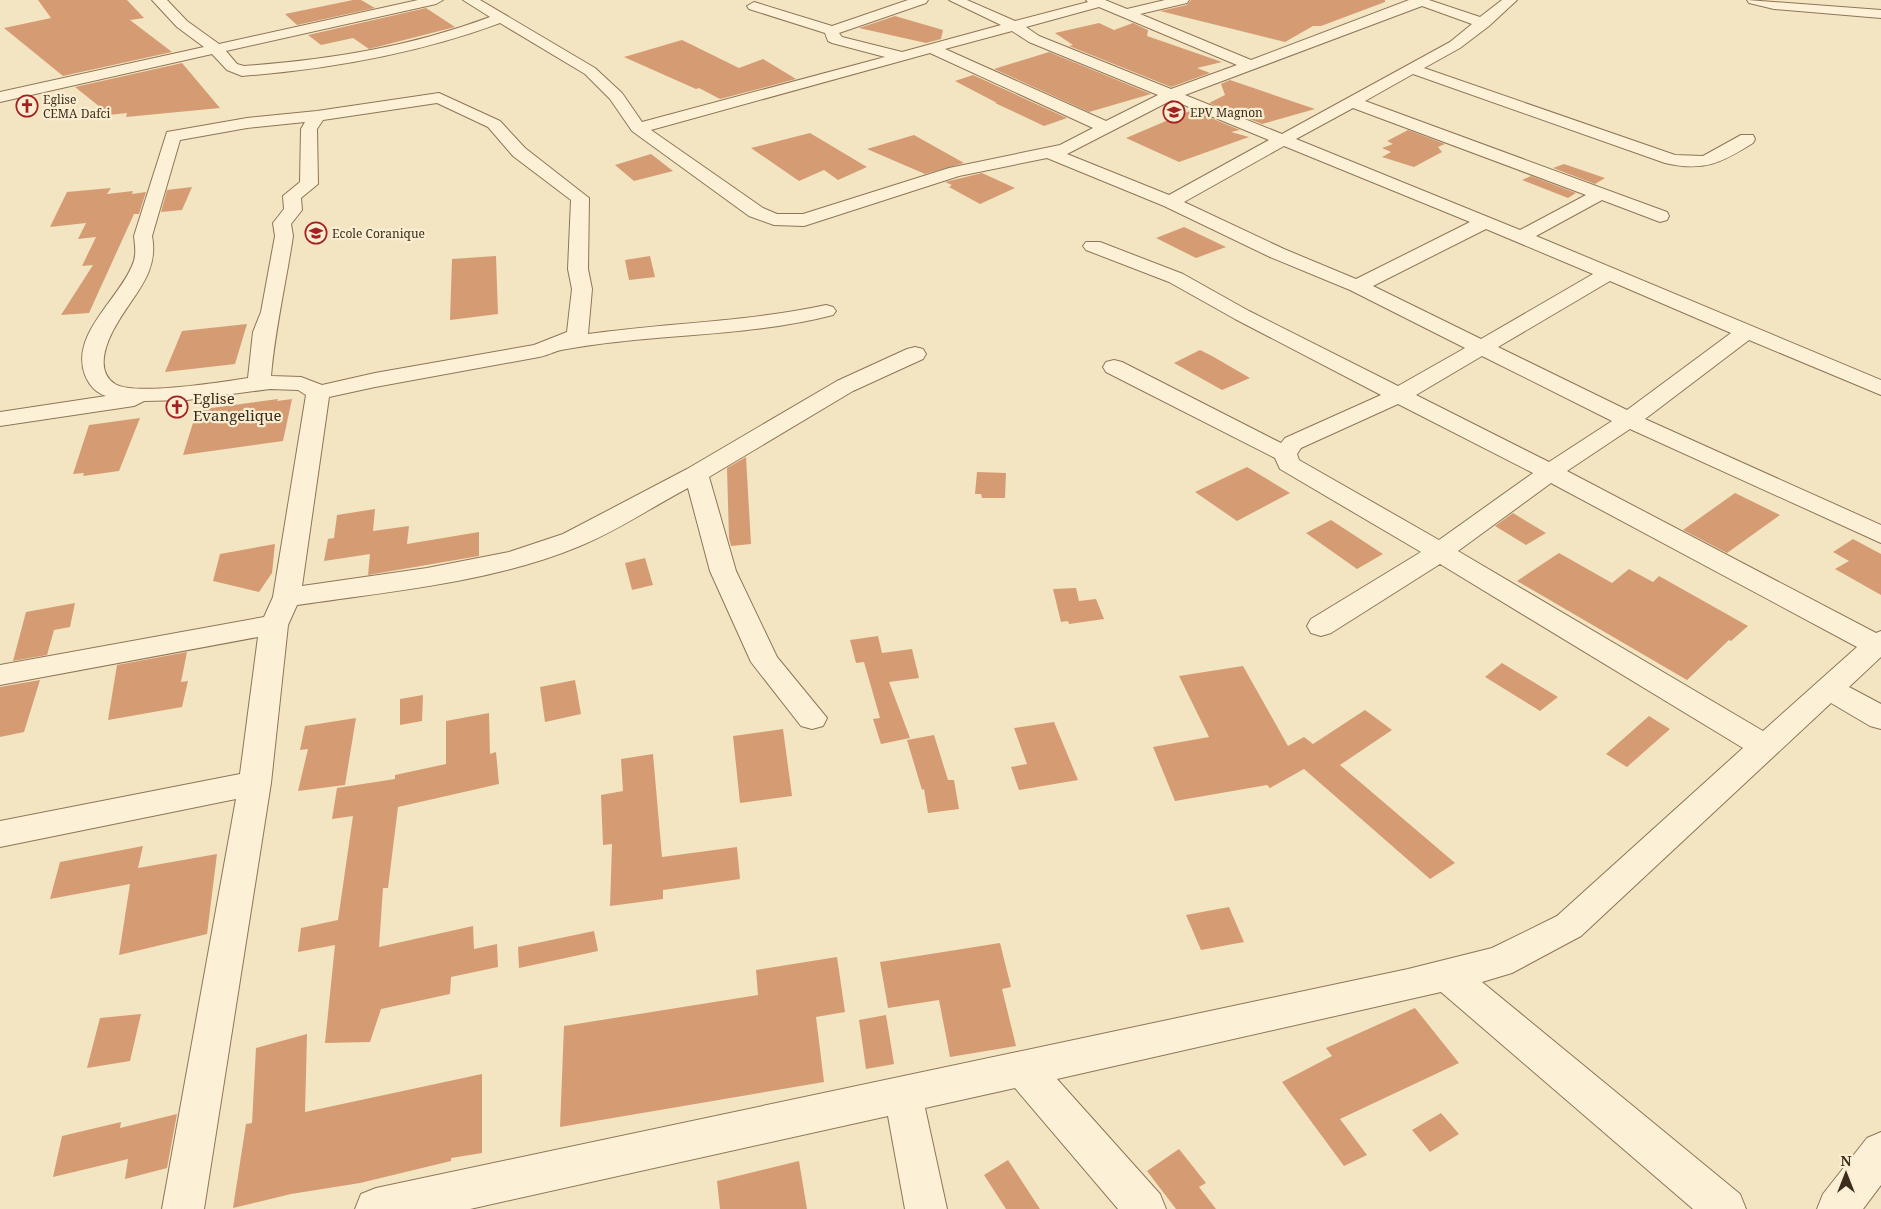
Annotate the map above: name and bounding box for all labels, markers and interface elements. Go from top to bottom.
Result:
place label: Eglise CEMA Dafci [43,91,110,122]
church icon: Eglise CEMA Dafci [15,94,39,118]
school or university icon: EPV Magnon [1162,100,1186,124]
place label: EPV Magnon [1190,104,1263,121]
school or university icon: Ecole Coranique [304,221,328,245]
place label: Ecole Coranique [332,225,425,242]
place label: Eglise Evangelique [193,388,281,425]
church icon: Eglise Evangelique [165,395,189,419]
north arrow [1821,1149,1871,1199]
text: N [1840,1151,1852,1170]

